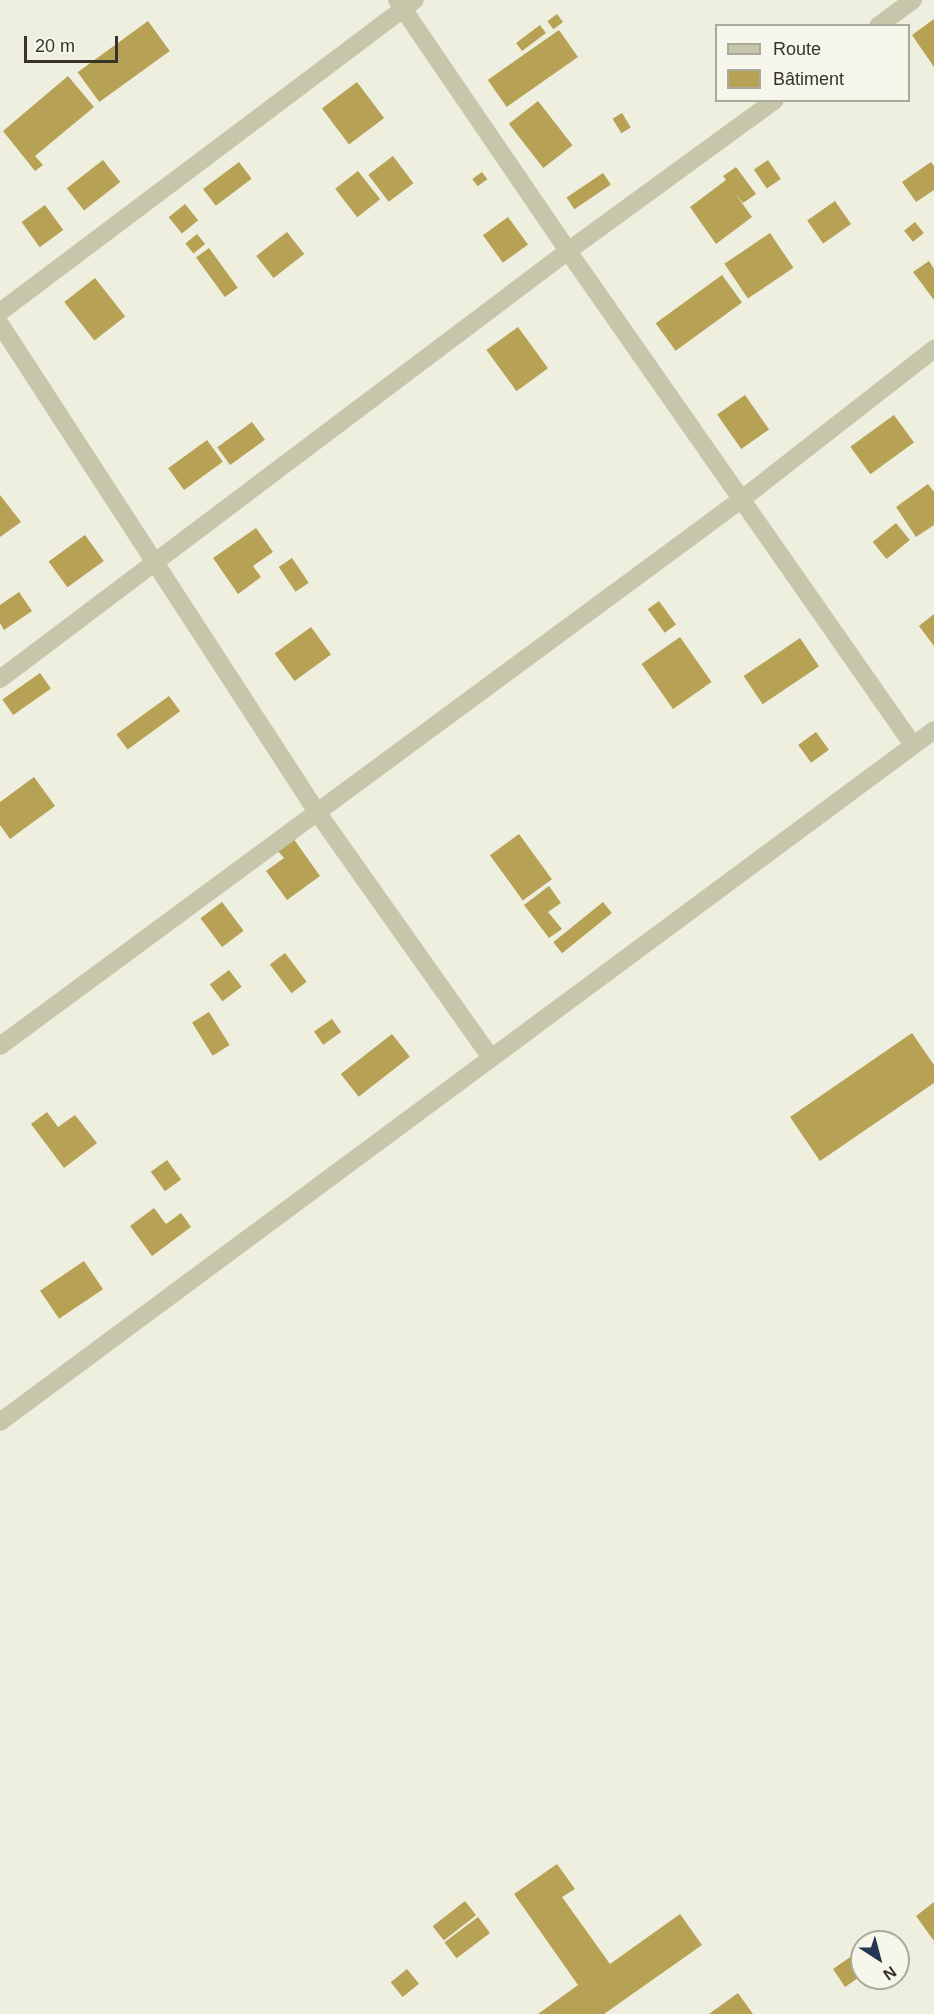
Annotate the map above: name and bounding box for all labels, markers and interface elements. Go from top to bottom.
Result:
scale bar [27,24,122,62]
legend [715,24,910,102]
text: 20 m [35,36,75,56]
text: Route [773,39,821,59]
text: Bâtiment [773,69,844,89]
north arrow [850,1930,910,1990]
text: N [880,1963,899,1984]

